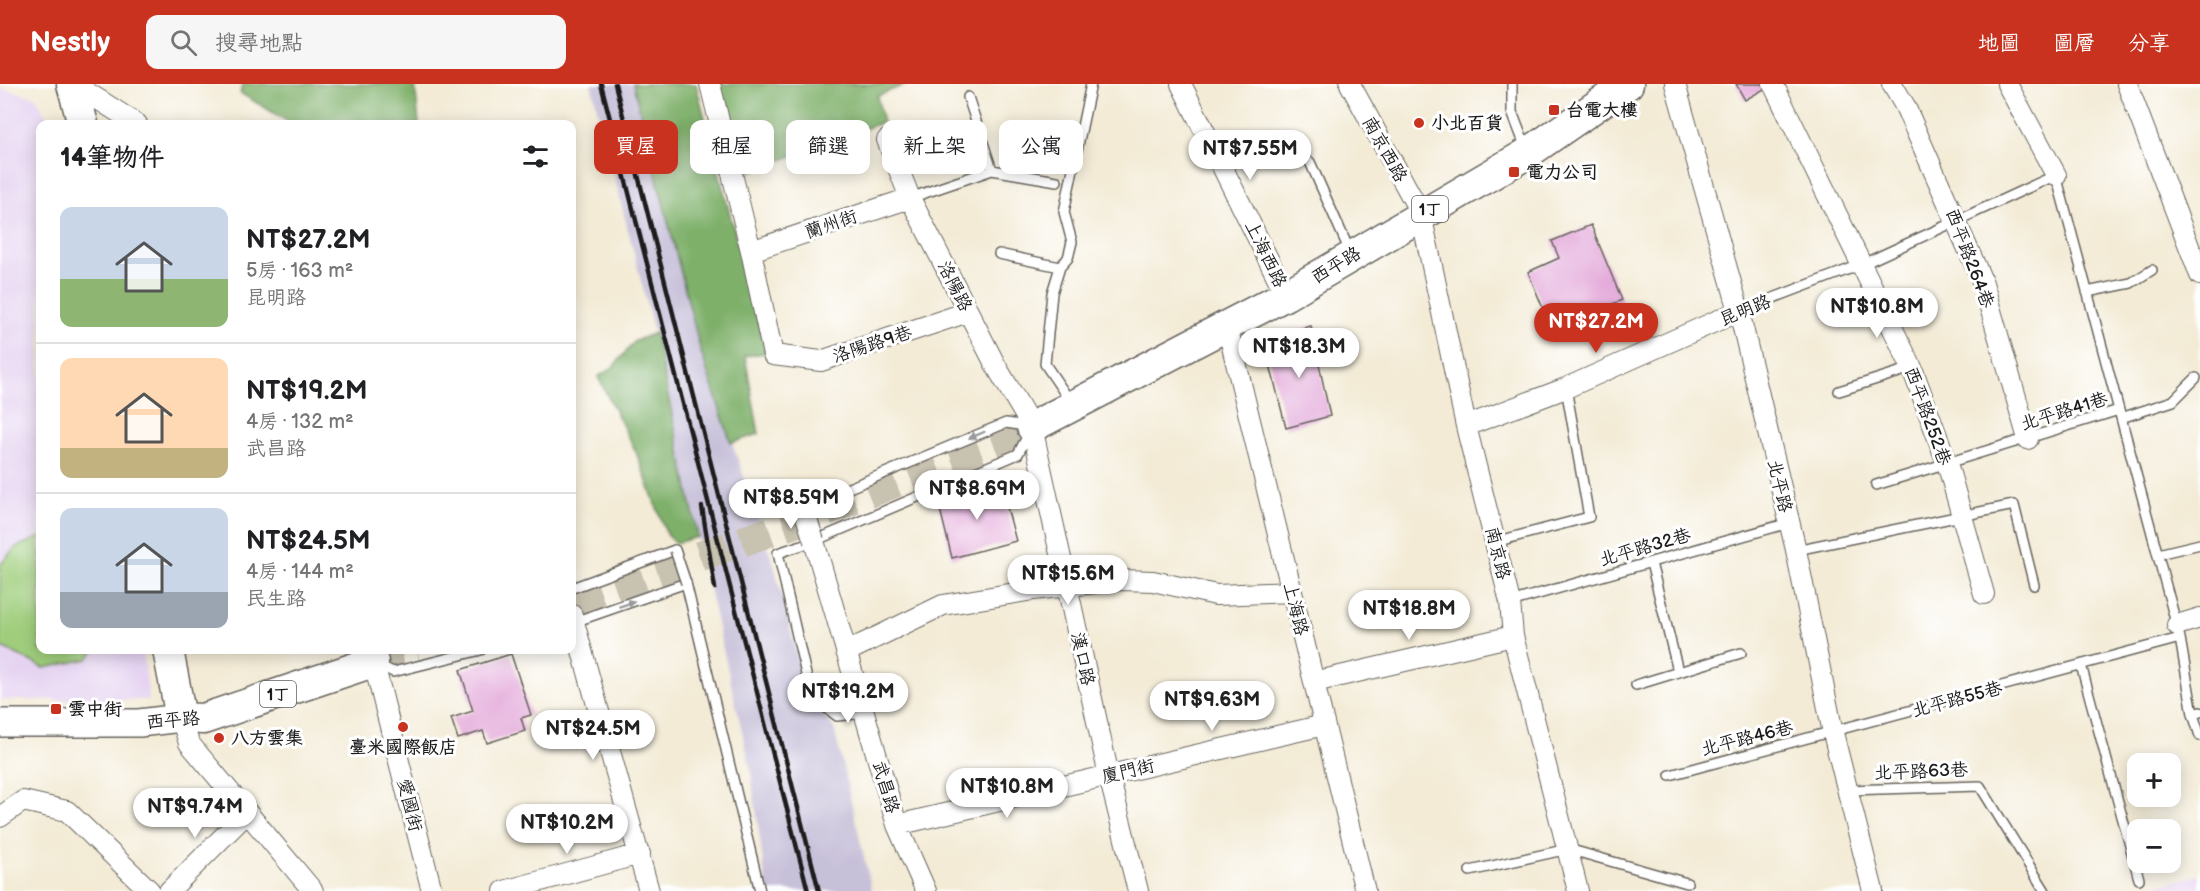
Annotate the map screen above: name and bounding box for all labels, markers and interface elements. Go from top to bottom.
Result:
search box [146,15,566,69]
text: Nestly [30,26,110,59]
icon: search [167,26,200,59]
text: 搜尋地點 [215,30,303,57]
text: 地圖 [1978,31,2020,56]
text: 圖層 [2053,31,2095,56]
text: 分享 [2128,31,2170,56]
place label: 台電大樓 [1566,100,1638,121]
marker: 台電大樓 [1547,103,1561,117]
street label: 南京西路 [1358,113,1411,186]
place label: 小北百貨 [1431,113,1503,134]
marker: 小北百貨 [1412,116,1426,130]
chip: 買屋 [594,120,678,174]
chip: 租屋 [690,120,774,174]
chip: 篩選 [786,120,870,174]
chip: 新上架 [882,120,987,174]
chip: 公寓 [999,120,1083,174]
pin: NT$7.55M [1188,130,1312,181]
text: NT$7.55M [1202,137,1298,161]
icon: filters [519,140,552,173]
text: 14筆物件 [60,143,164,174]
place label: 電力公司 [1526,162,1598,183]
marker: 電力公司 [1507,165,1521,179]
road number: 1丁 [1412,196,1448,222]
street label: 蘭州街 [802,206,860,243]
street label: 西平路264巷 [1941,206,1998,311]
street label: 上海西路 [1240,217,1291,291]
text: NT$27.2M [246,225,370,256]
icon: home [108,231,180,303]
street label: 西平路 [1308,243,1365,288]
street label: 洛陽路 [933,257,976,315]
text: 5房 · 163 m² [246,259,353,283]
text: 昆明路 [246,286,306,310]
pin: NT$10.8M [1815,288,1939,339]
street label: 昆明路 [1716,291,1774,330]
text: NT$10.8M [1830,295,1924,319]
pin: NT$27.2M [1534,303,1658,354]
text: NT$27.2M [1548,310,1644,334]
street label: 洛陽路9巷 [830,322,915,367]
pin: NT$18.3M [1237,328,1361,379]
text: NT$18.3M [1252,335,1346,359]
street label: 西平路252巷 [1900,364,1955,468]
text: NT$19.2M [246,376,367,407]
icon: home [108,382,180,454]
street label: 北平路41巷 [2018,388,2110,435]
text: 4房 · 132 m² [246,410,354,434]
one-way arrow [967,430,985,440]
text: 武昌路 [246,437,306,461]
street label: 北平路 [1763,457,1796,515]
pin: NT$8.69M [915,470,1039,521]
text: NT$8.69M [928,477,1026,501]
pin: NT$8.59M [729,479,853,530]
text: NT$8.59M [743,486,839,510]
street label: 南京路 [1481,524,1514,582]
street label: 北平路32巷 [1597,524,1693,570]
text: NT$24.5M [246,526,370,557]
icon: home [108,532,180,604]
pin: NT$15.6M [1006,555,1130,606]
text: 4房 · 144 m² [246,560,354,584]
text: NT$15.6M [1021,562,1115,586]
street label: 上海路 [1279,580,1312,638]
text: 民生路 [246,587,306,611]
pin: NT$18.8M [1347,590,1471,641]
text: NT$18.8M [1362,597,1456,621]
one-way arrow [618,598,636,608]
street label: 漢口路 [1067,631,1098,688]
pin: NT$19.2M [786,673,910,724]
street label: 北平路55巷 [1910,677,2005,722]
text: NT$19.2M [801,680,895,704]
road number: 1丁 [260,681,296,707]
pin: NT$9.63M [1150,681,1274,732]
text: NT$9.63M [1164,688,1260,712]
place label: 雲中街 [68,699,122,720]
marker: 雲中街 [49,702,63,716]
street label: 西平路 [145,708,201,733]
pin: NT$24.5M [531,710,655,761]
text: NT$24.5M [545,717,641,741]
street label: 北平路46巷 [1699,717,1795,760]
marker: 臺米國際飯店 [396,720,410,734]
place label: 八方雲集 [231,728,303,749]
marker: 八方雲集 [212,731,226,745]
place label: 臺米國際飯店 [349,737,457,758]
map controls [2127,753,2181,873]
button: + [2127,753,2181,807]
street label: 廈門街 [1099,755,1157,788]
street label: 武昌路 [868,758,903,816]
street label: 北平路63巷 [1874,759,1968,784]
pin: NT$10.8M [945,768,1069,819]
text: NT$10.8M [960,775,1054,799]
street label: 愛國街 [393,776,426,834]
pin: NT$9.74M [133,788,257,839]
text: NT$9.74M [147,795,243,819]
pin: NT$10.2M [505,804,629,855]
text: NT$10.2M [520,811,614,835]
button: − [2127,819,2181,873]

